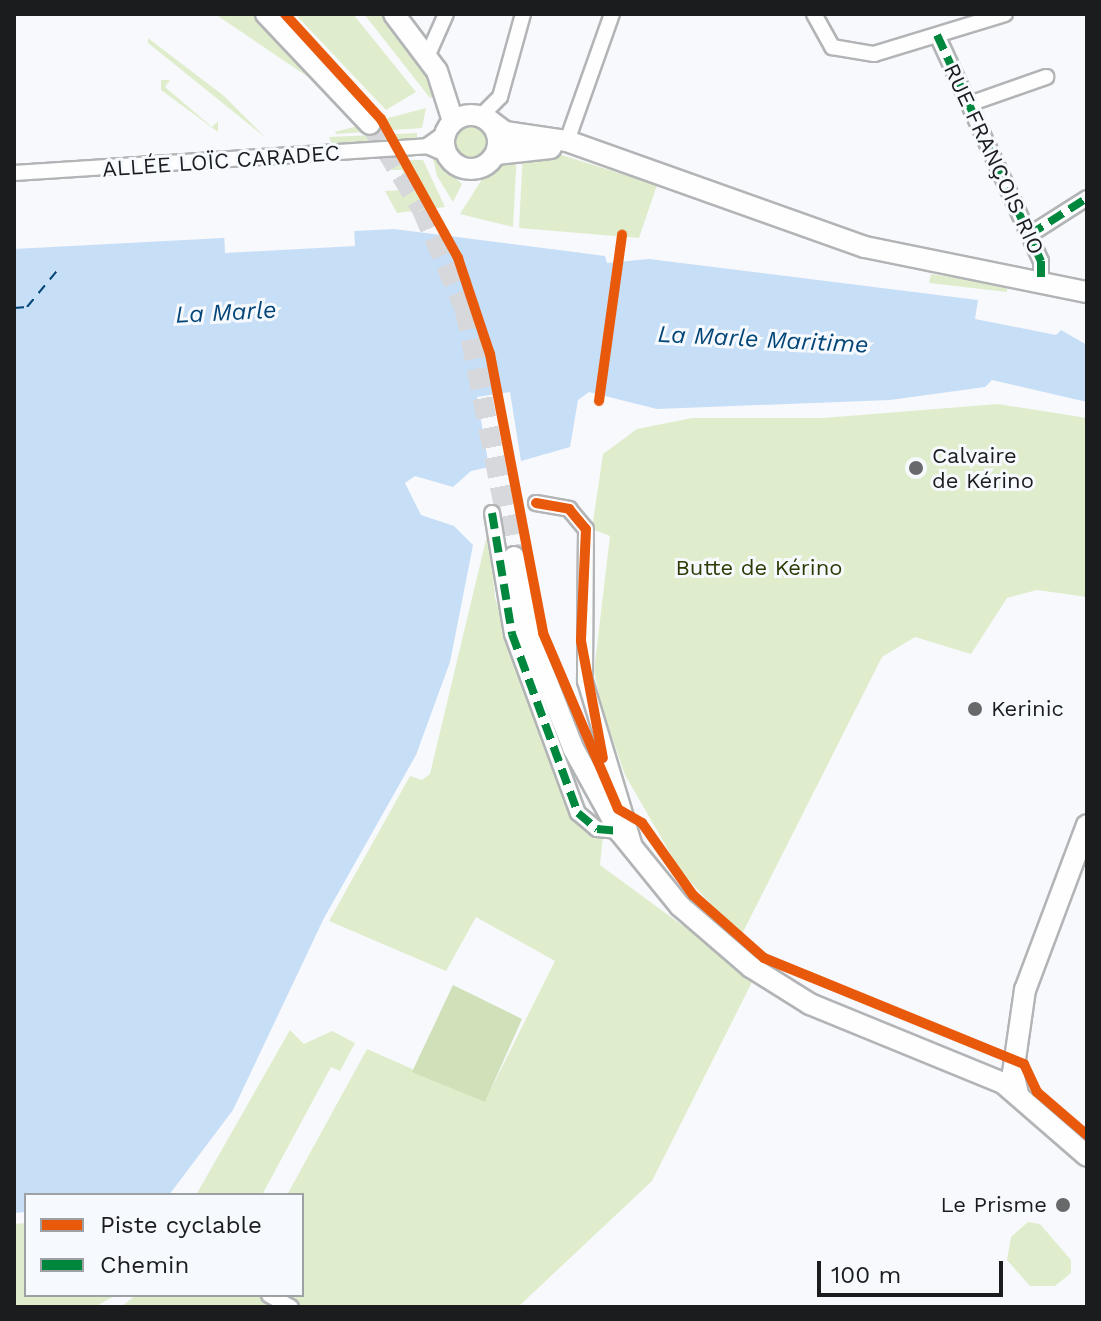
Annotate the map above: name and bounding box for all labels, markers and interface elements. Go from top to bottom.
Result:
street label: RUE FRANÇOIS RIO [938,59,1050,259]
street label: ALLÉE LOÏC CARADEC [101,140,341,182]
water label: La Marle [175,296,277,330]
water label: La Marle Maritime [657,320,869,360]
place label: Calvaire de Kérino [932,442,1034,494]
marker: Calvaire de Kérino [907,459,925,477]
park label: Butte de Kérino [675,555,843,581]
place label: Kerinic [991,696,1064,722]
marker: Kerinic [966,700,984,718]
place label: Le Prisme [940,1192,1047,1218]
legend [24,1193,304,1297]
marker: Le Prisme [1054,1196,1072,1214]
text: Piste cyclable [100,1211,262,1239]
scale bar [821,1245,1007,1295]
text: Chemin [100,1251,189,1279]
text: 100 m [831,1261,901,1289]

